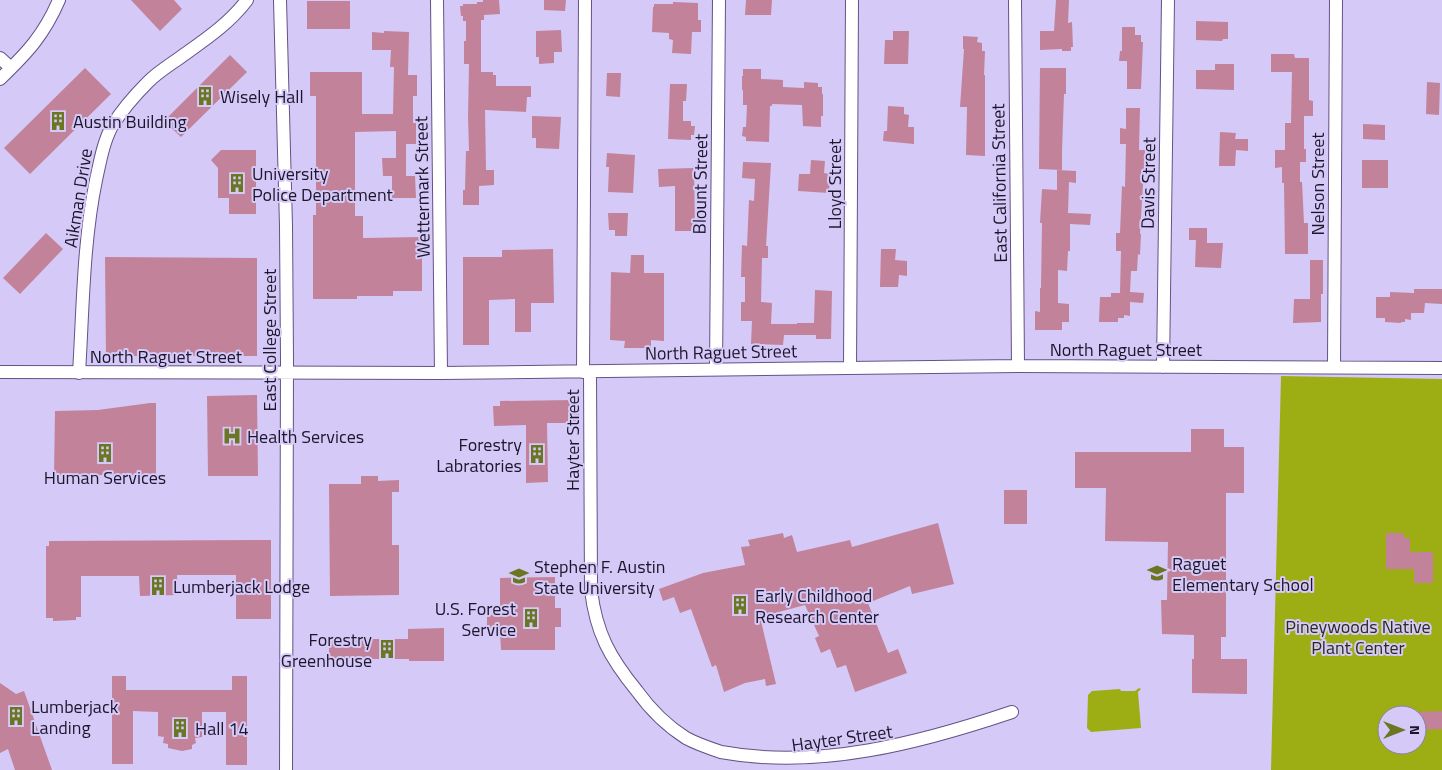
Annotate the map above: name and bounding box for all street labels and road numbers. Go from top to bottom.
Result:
street label: East California Street [984,103,1014,263]
street label: Wettermark Street [407,115,437,258]
street label: Nelson Street [1304,132,1331,236]
street label: Blount Street [686,133,714,235]
street label: Davis Street [1134,136,1162,229]
street label: Lloyd Street [821,138,848,229]
street label: Aikman Drive [57,146,99,250]
street label: East College Street [256,268,283,411]
street label: North Raguet Street [1050,336,1203,363]
street label: North Raguet Street [645,337,798,367]
street label: North Raguet Street [90,343,243,370]
street label: Hayter Street [559,388,586,491]
street label: Hayter Street [790,717,895,758]

